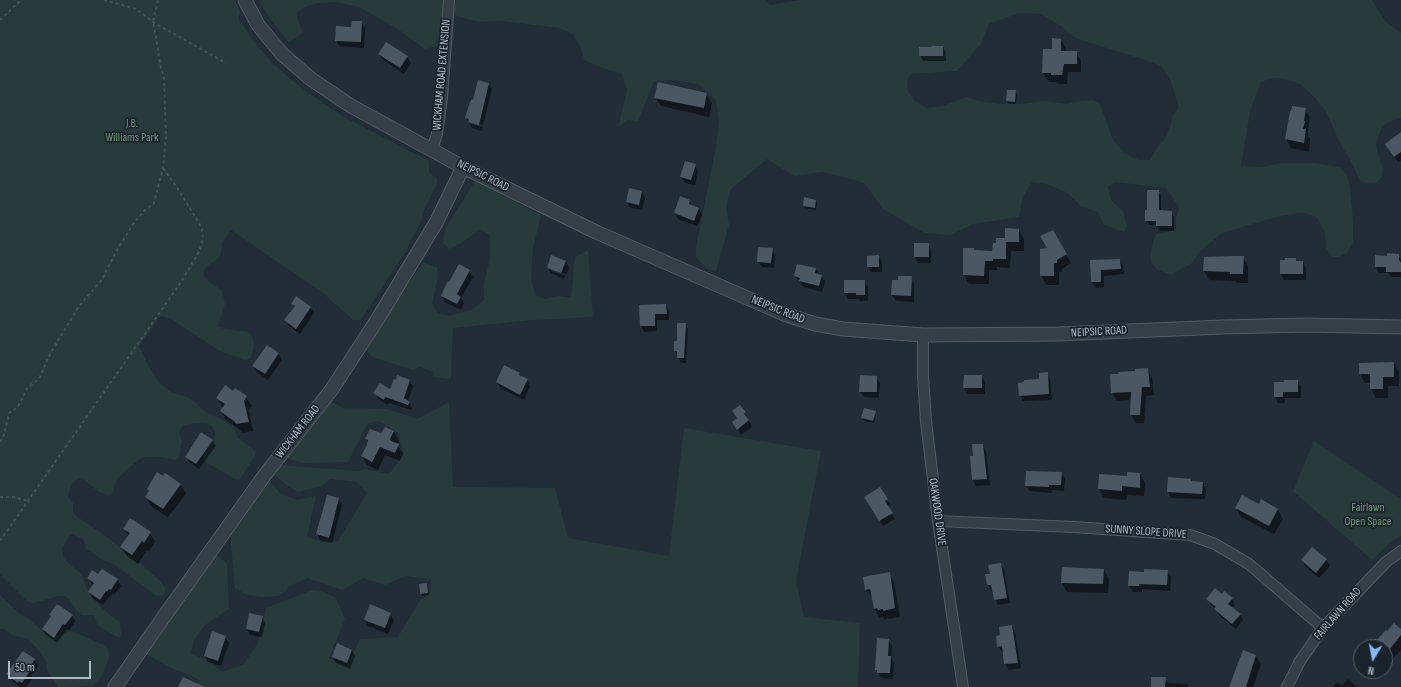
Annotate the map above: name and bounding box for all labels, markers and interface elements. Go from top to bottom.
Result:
street label: WICKHAM ROAD EXTENSION [430,19,454,131]
park label: J.B. Williams Park [105,117,159,145]
street label: NEIPSIC ROAD [455,157,511,195]
street label: NEIPSIC ROAD [749,293,807,327]
street label: NEIPSIC ROAD [1071,323,1127,341]
street label: WICKHAM ROAD [273,402,323,462]
street label: OAKWOOD DRIVE [925,477,949,547]
park label: Fairlawn Open Space [1344,501,1392,529]
street label: SUNNY SLOPE DRIVE [1105,522,1187,542]
street label: FAIRLAWN ROAD [1311,585,1365,643]
north arrow [1353,639,1393,679]
scale bar [10,653,93,679]
text: 50 m [15,660,35,675]
text: N [1367,663,1375,677]

